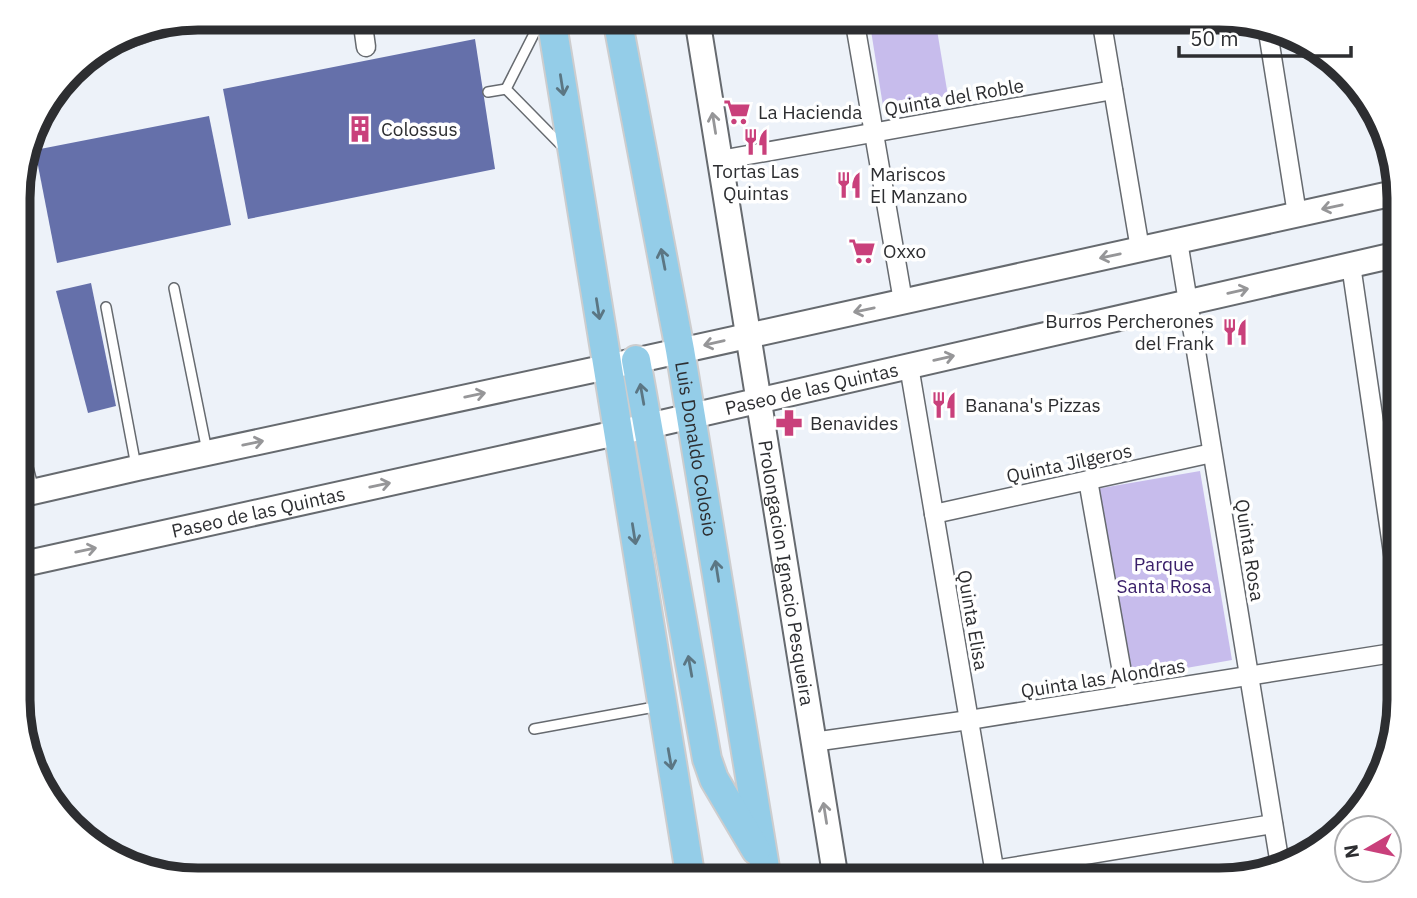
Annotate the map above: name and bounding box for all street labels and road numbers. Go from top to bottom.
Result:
street label: Quinta del Roble [882,73,1026,121]
street label: Paseo de las Quintas [723,357,901,420]
street label: Luis Donaldo Colosio [670,359,722,538]
street label: Prolongacion Ignacio Pesqueira [753,438,820,707]
street label: Quinta Jilgeros [1004,438,1134,488]
street label: Paseo de las Quintas [169,481,347,543]
street label: Quinta Rosa [1230,497,1270,603]
street label: Quinta Elisa [952,568,994,672]
street label: Quinta las Alondras [1019,653,1187,703]

